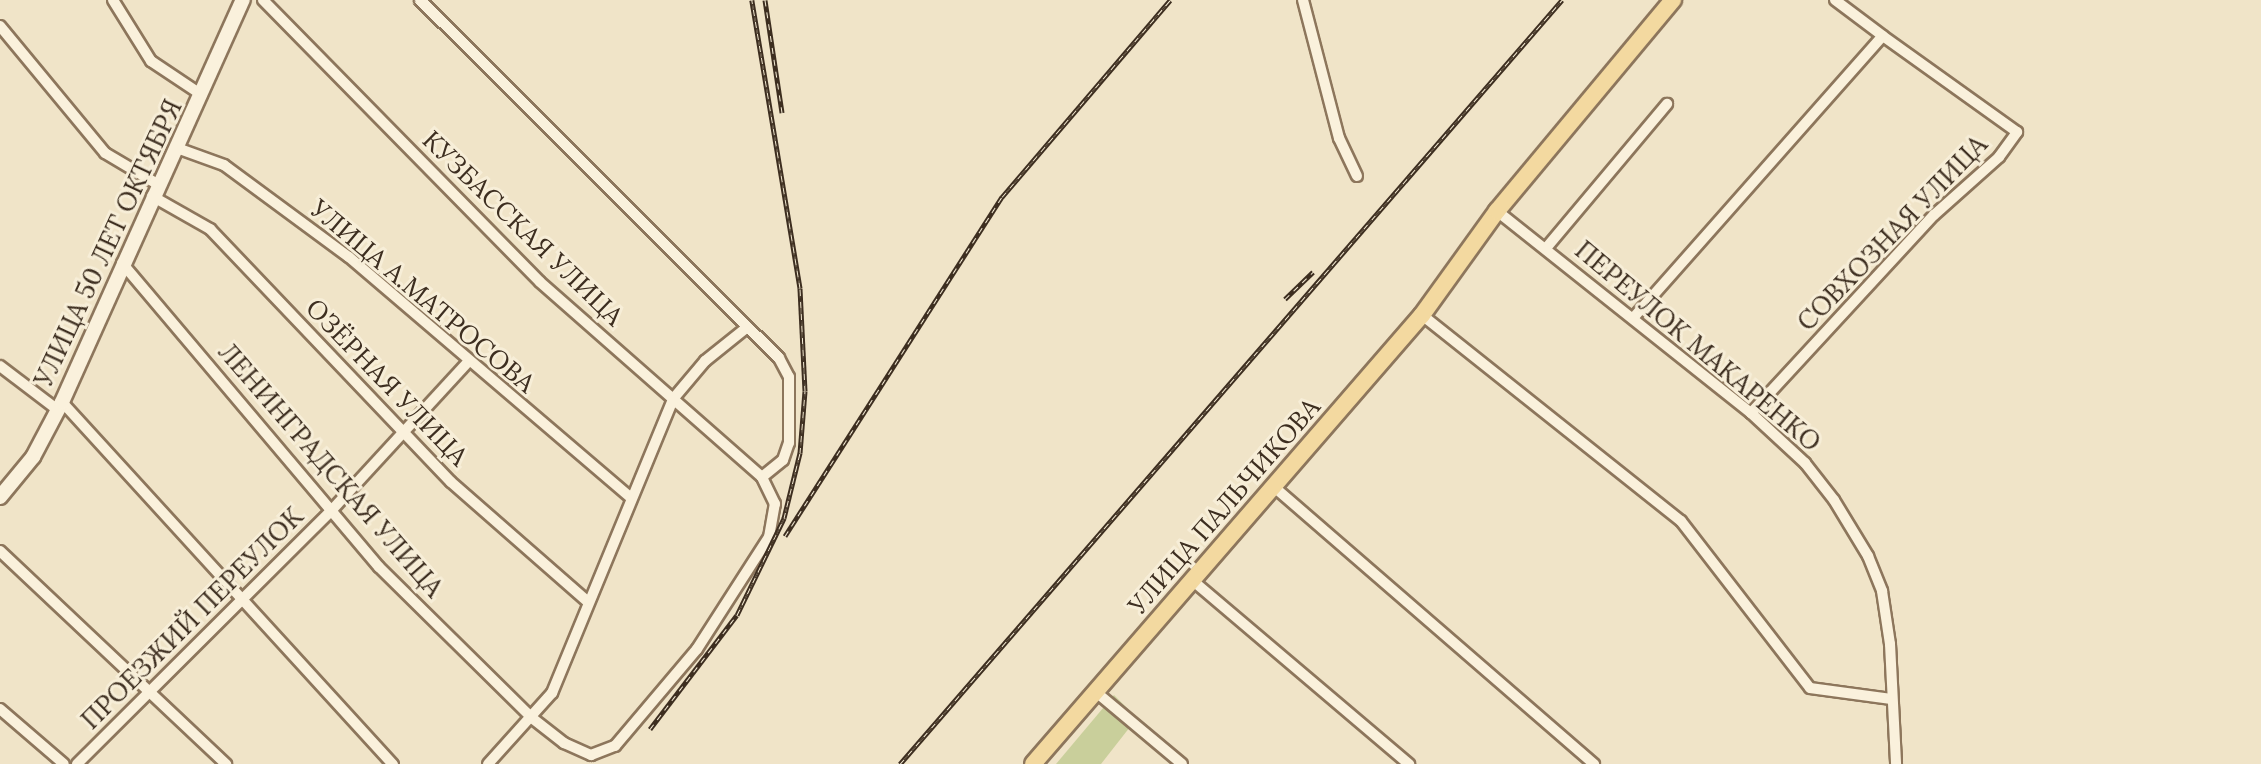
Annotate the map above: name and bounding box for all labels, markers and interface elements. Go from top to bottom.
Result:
street label: УЛИЦА 50 ЛЕТ ОКТЯБРЯ [28,94,188,392]
street label: КУЗБАССКАЯ УЛИЦА [416,124,630,332]
street label: СОВХОЗНАЯ УЛИЦА [1791,129,1993,337]
street label: УЛИЦА А.МАТРОСОВА [304,193,542,399]
street label: ПЕРЕУЛОК МАКАРЕНКО [1569,234,1827,458]
street label: ОЗЁРНАЯ УЛИЦА [299,292,475,472]
street label: ЛЕНИНГРАДСКАЯ УЛИЦА [212,337,450,603]
street label: УЛИЦА ПАЛЬЧИКОВА [1122,392,1326,620]
street label: ПРОЕЗЖИЙ ПЕРЕУЛОК [75,501,309,735]

